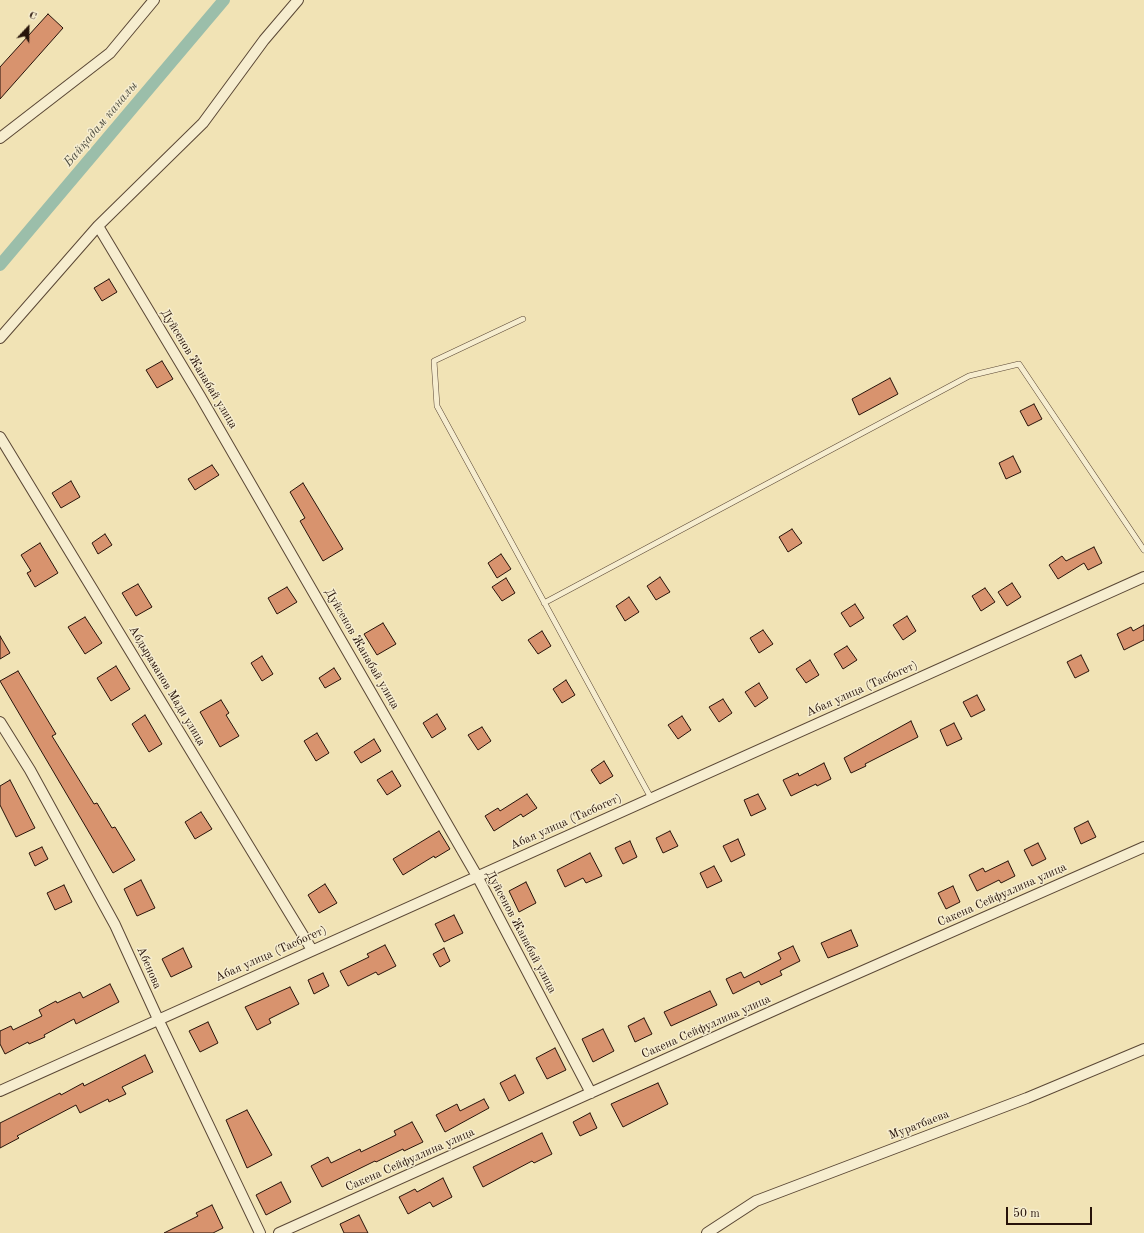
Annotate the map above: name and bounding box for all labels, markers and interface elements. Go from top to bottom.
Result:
north arrow [8,8,48,48]
text: С [27,10,38,23]
water label: Байқадам каналы [61,78,141,170]
street label: Дуйсенов Жанабай улица [158,307,240,431]
street label: Дуйсенов Жанабай улица [322,586,402,712]
street label: Абдыраманов Мади улица [125,623,209,749]
street label: Абая улица (Тасбогет) [804,658,920,720]
street label: Абая улица (Тасбогет) [508,791,624,853]
street label: Сакена Сейфуллина улица [935,860,1069,930]
street label: Дуйсенов Жанабай улица [482,868,560,996]
street label: Абая улица (Тасбогет) [213,923,329,985]
street label: Абенова [133,945,165,991]
street label: Сакена Сейфуллина улица [639,992,773,1062]
street label: Муратбаева [887,1107,951,1143]
street label: Сакена Сейфуллина улица [343,1125,477,1195]
scale bar [1008,1199,1094,1225]
text: 50 m [1013,1208,1040,1220]

